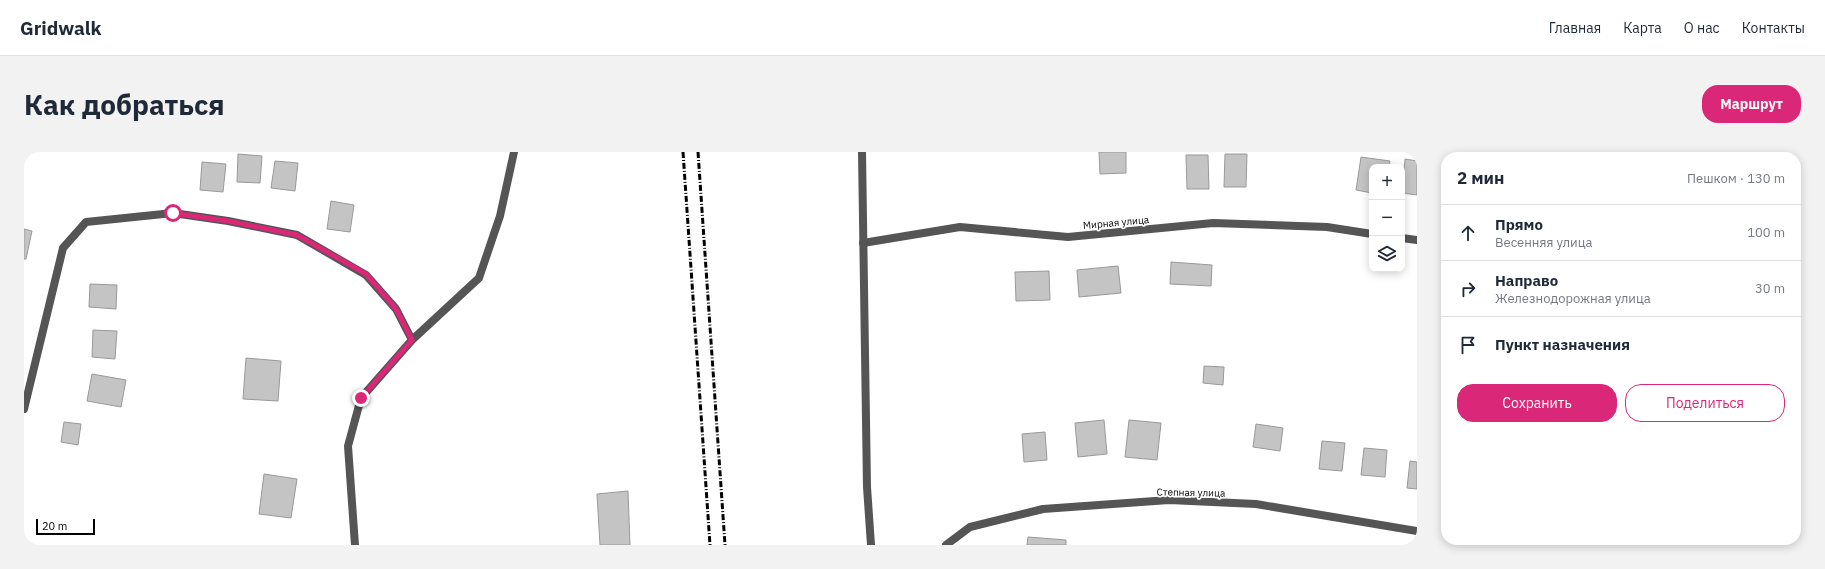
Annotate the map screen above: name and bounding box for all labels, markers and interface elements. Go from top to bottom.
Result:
text: Gridwalk [20,16,102,40]
text: Главная [1549,19,1601,37]
text: Карта [1623,19,1662,37]
text: О нас [1684,19,1720,37]
text: Контакты [1742,19,1805,37]
button: Маршрут [1702,85,1801,123]
text: Как добраться [24,86,225,123]
map controls [1369,164,1405,272]
button: + [1369,164,1405,200]
text: 2 мин [1457,167,1504,189]
text: Пешком · 130 m [1687,170,1785,187]
button: − [1369,200,1405,236]
route start [164,204,182,222]
street label: Мирная улица [1082,213,1150,232]
text: Прямо [1495,215,1543,234]
icon: ahead [1457,222,1479,244]
text: 100 m [1747,224,1785,241]
text: Весенняя улица [1495,234,1593,251]
button: layers [1369,236,1405,272]
text: Направо [1495,271,1558,290]
icon: right [1457,278,1479,300]
text: 30 m [1755,280,1785,297]
text: Железнодорожная улица [1495,290,1651,307]
icon: arrive [1457,334,1479,356]
text: Пункт назначения [1495,335,1630,354]
button: Сохранить [1457,384,1617,422]
button: Поделиться [1625,384,1785,422]
route end [352,389,370,407]
street label: Степная улица [1157,485,1226,500]
scale bar [36,517,95,536]
text: 20 m [42,519,67,533]

